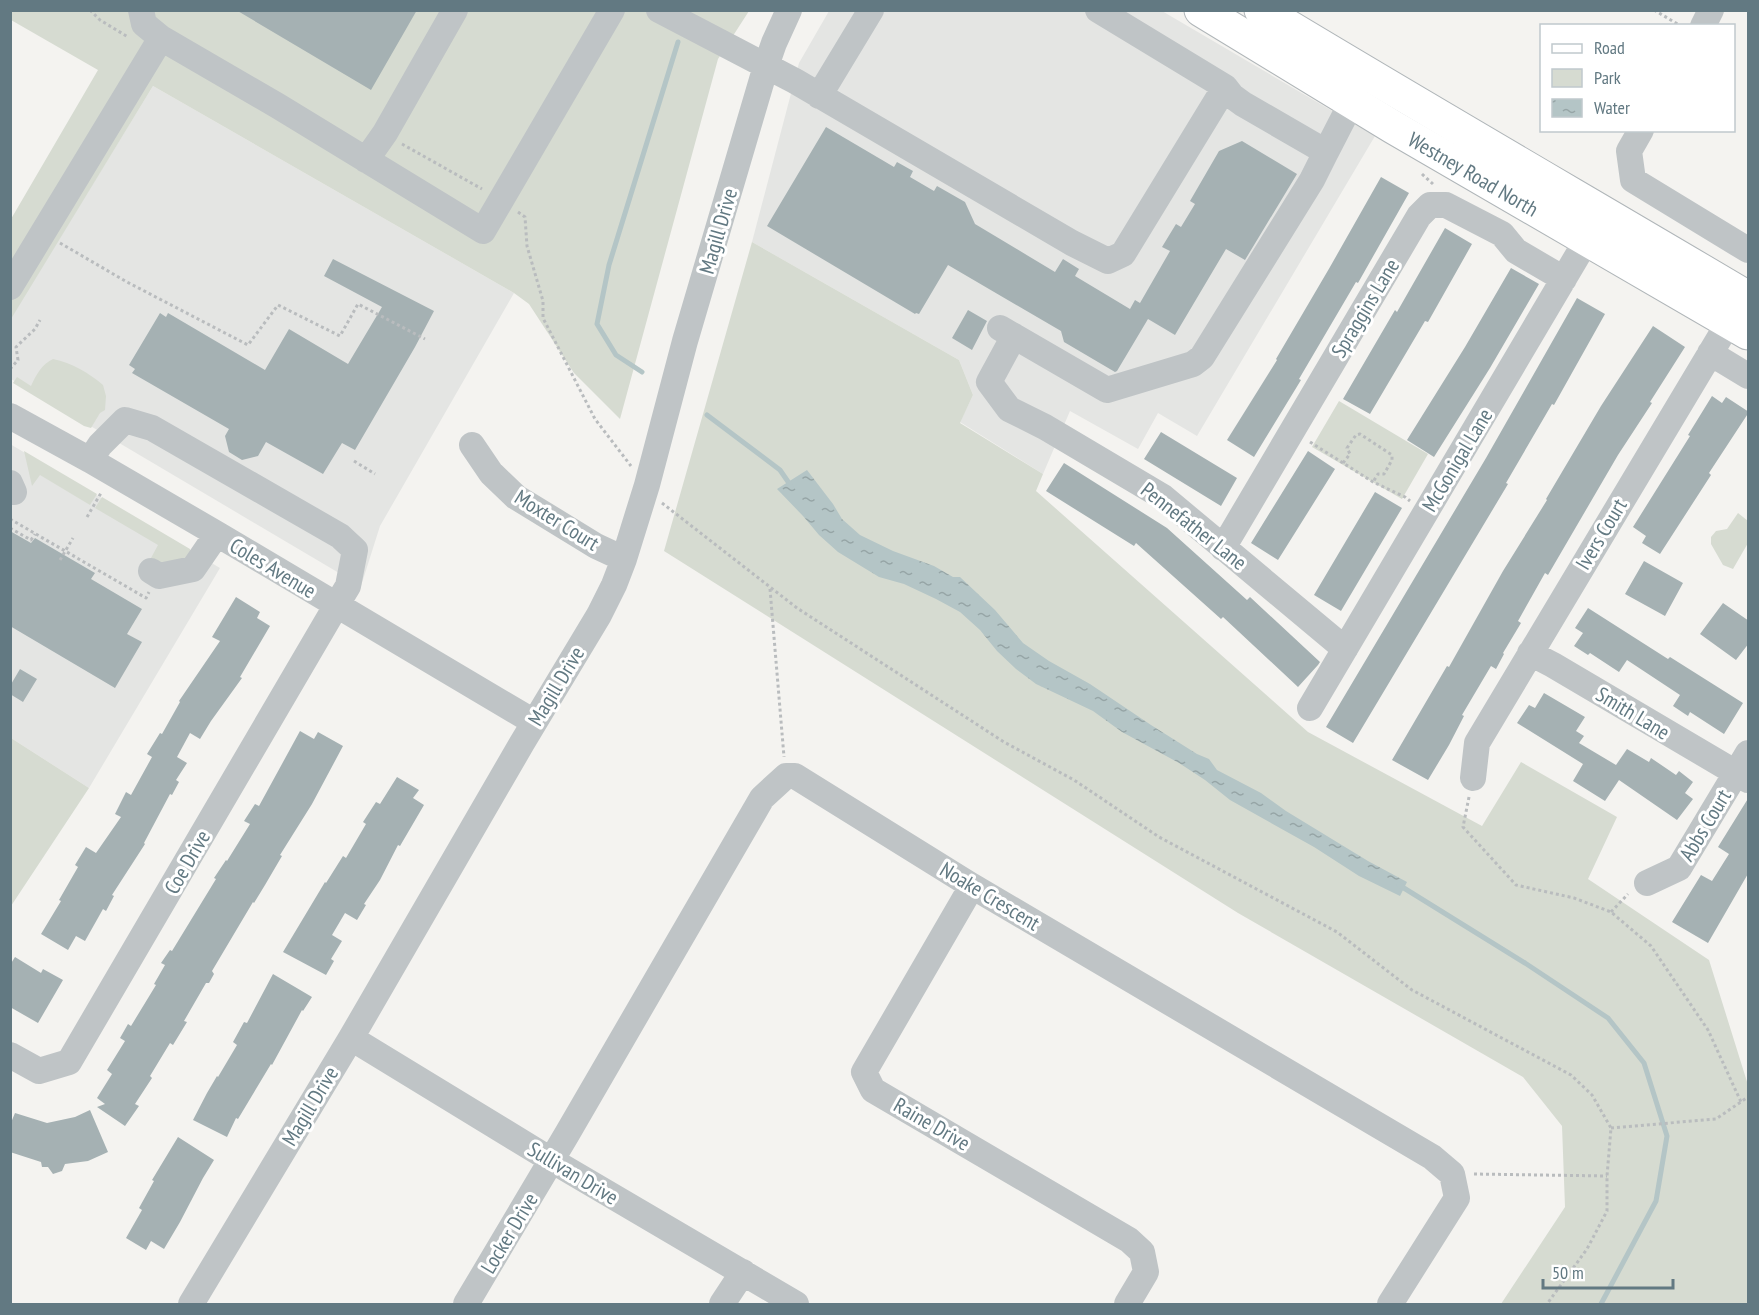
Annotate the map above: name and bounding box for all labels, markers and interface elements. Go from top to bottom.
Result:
legend [1540,24,1735,132]
text: Road [1594,36,1625,59]
text: Park [1594,66,1621,89]
text: Water [1594,96,1630,119]
street label: Westney Road North [1404,125,1544,222]
street label: Magill Drive [693,185,743,277]
street label: Spraggins Lane [1325,254,1405,362]
street label: McGonigal Lane [1416,404,1498,516]
street label: Pennefather Lane [1136,476,1252,576]
street label: Moxter Court [510,484,604,557]
street label: Ivers Court [1569,493,1633,575]
street label: Coles Avenue [225,532,321,604]
street label: Magill Drive [522,641,590,731]
street label: Smith Lane [1591,680,1675,746]
street label: Abbs Court [1673,784,1737,866]
street label: Coe Drive [158,825,216,899]
street label: Noake Crescent [935,856,1045,936]
street label: Magill Drive [276,1061,344,1151]
street label: Raine Drive [889,1091,975,1157]
street label: Sullivan Drive [523,1135,623,1211]
street label: Locker Drive [474,1188,544,1278]
scale bar [1543,1252,1674,1290]
text: 50 m [1552,1261,1584,1284]

